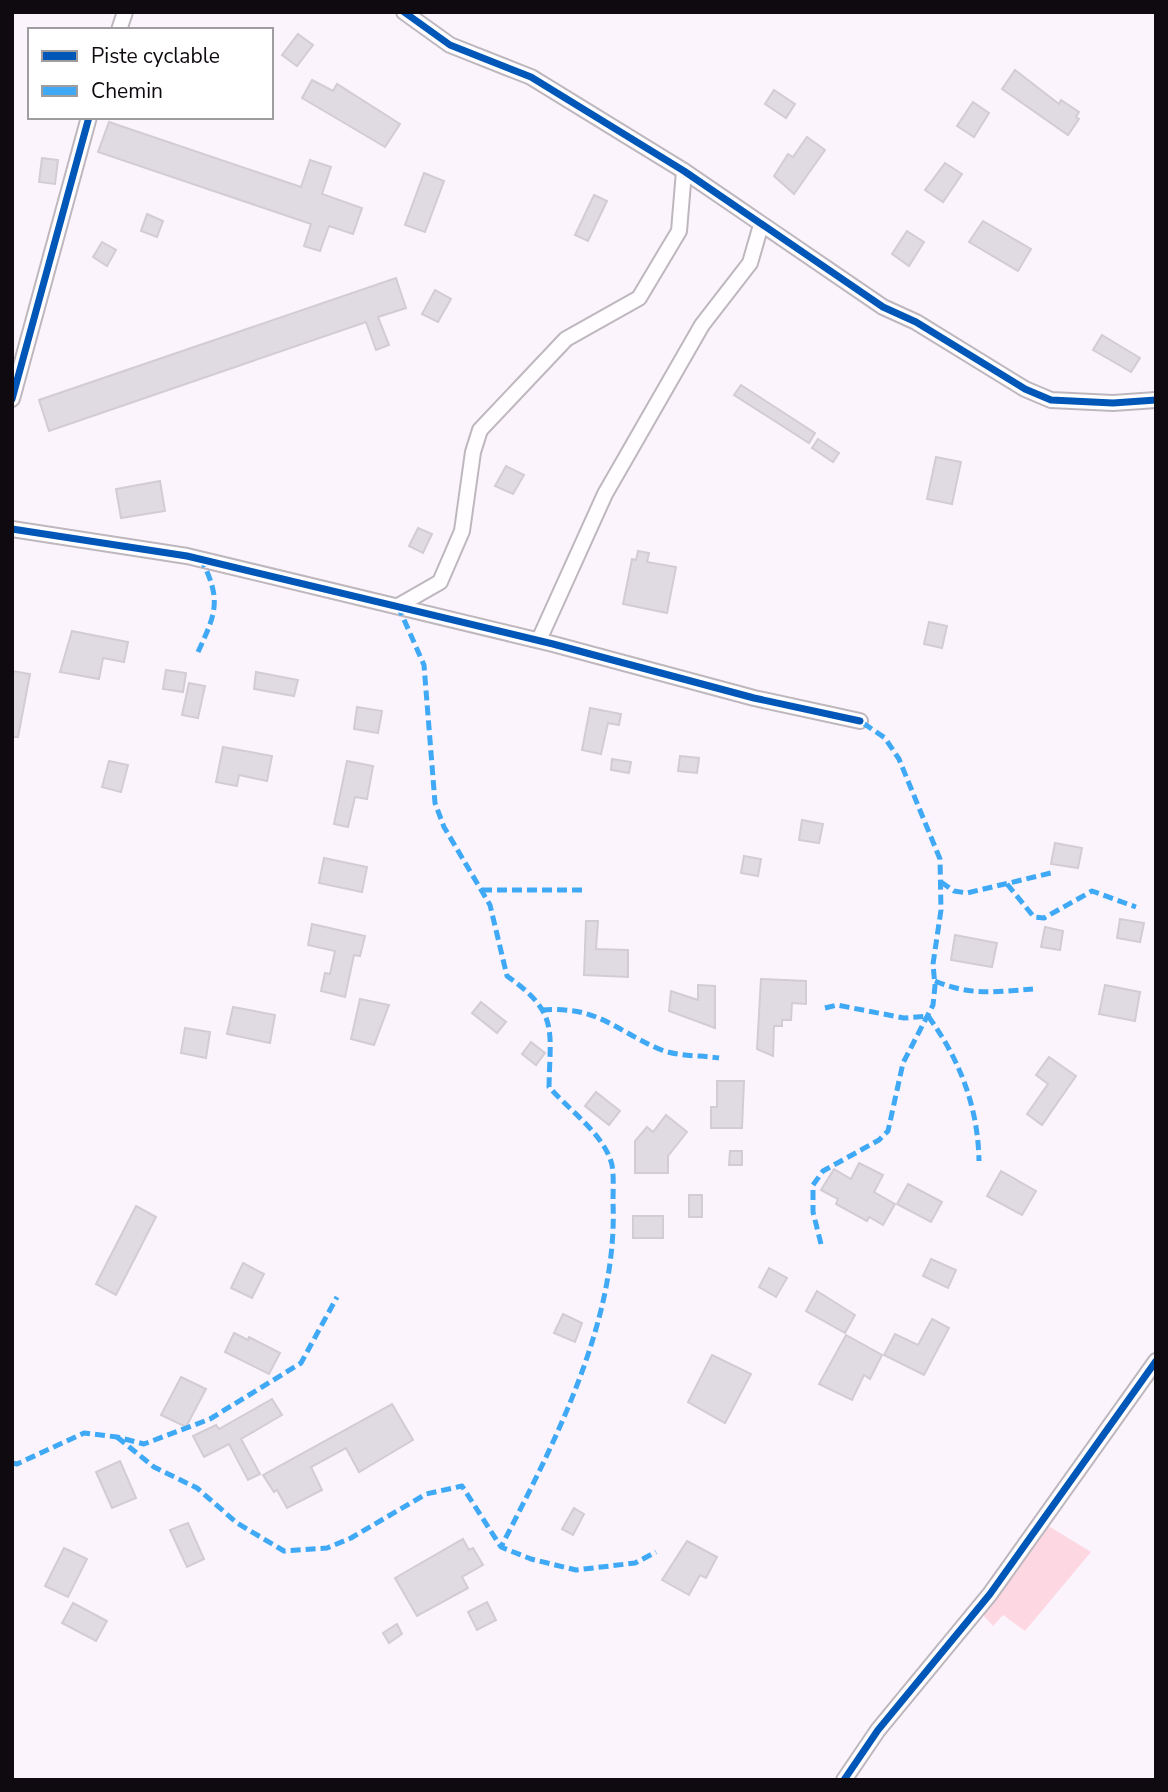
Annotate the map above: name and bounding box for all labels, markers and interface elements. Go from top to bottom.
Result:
legend [28,28,273,119]
text: Piste cyclable [91,42,220,70]
text: Chemin [91,77,163,105]

